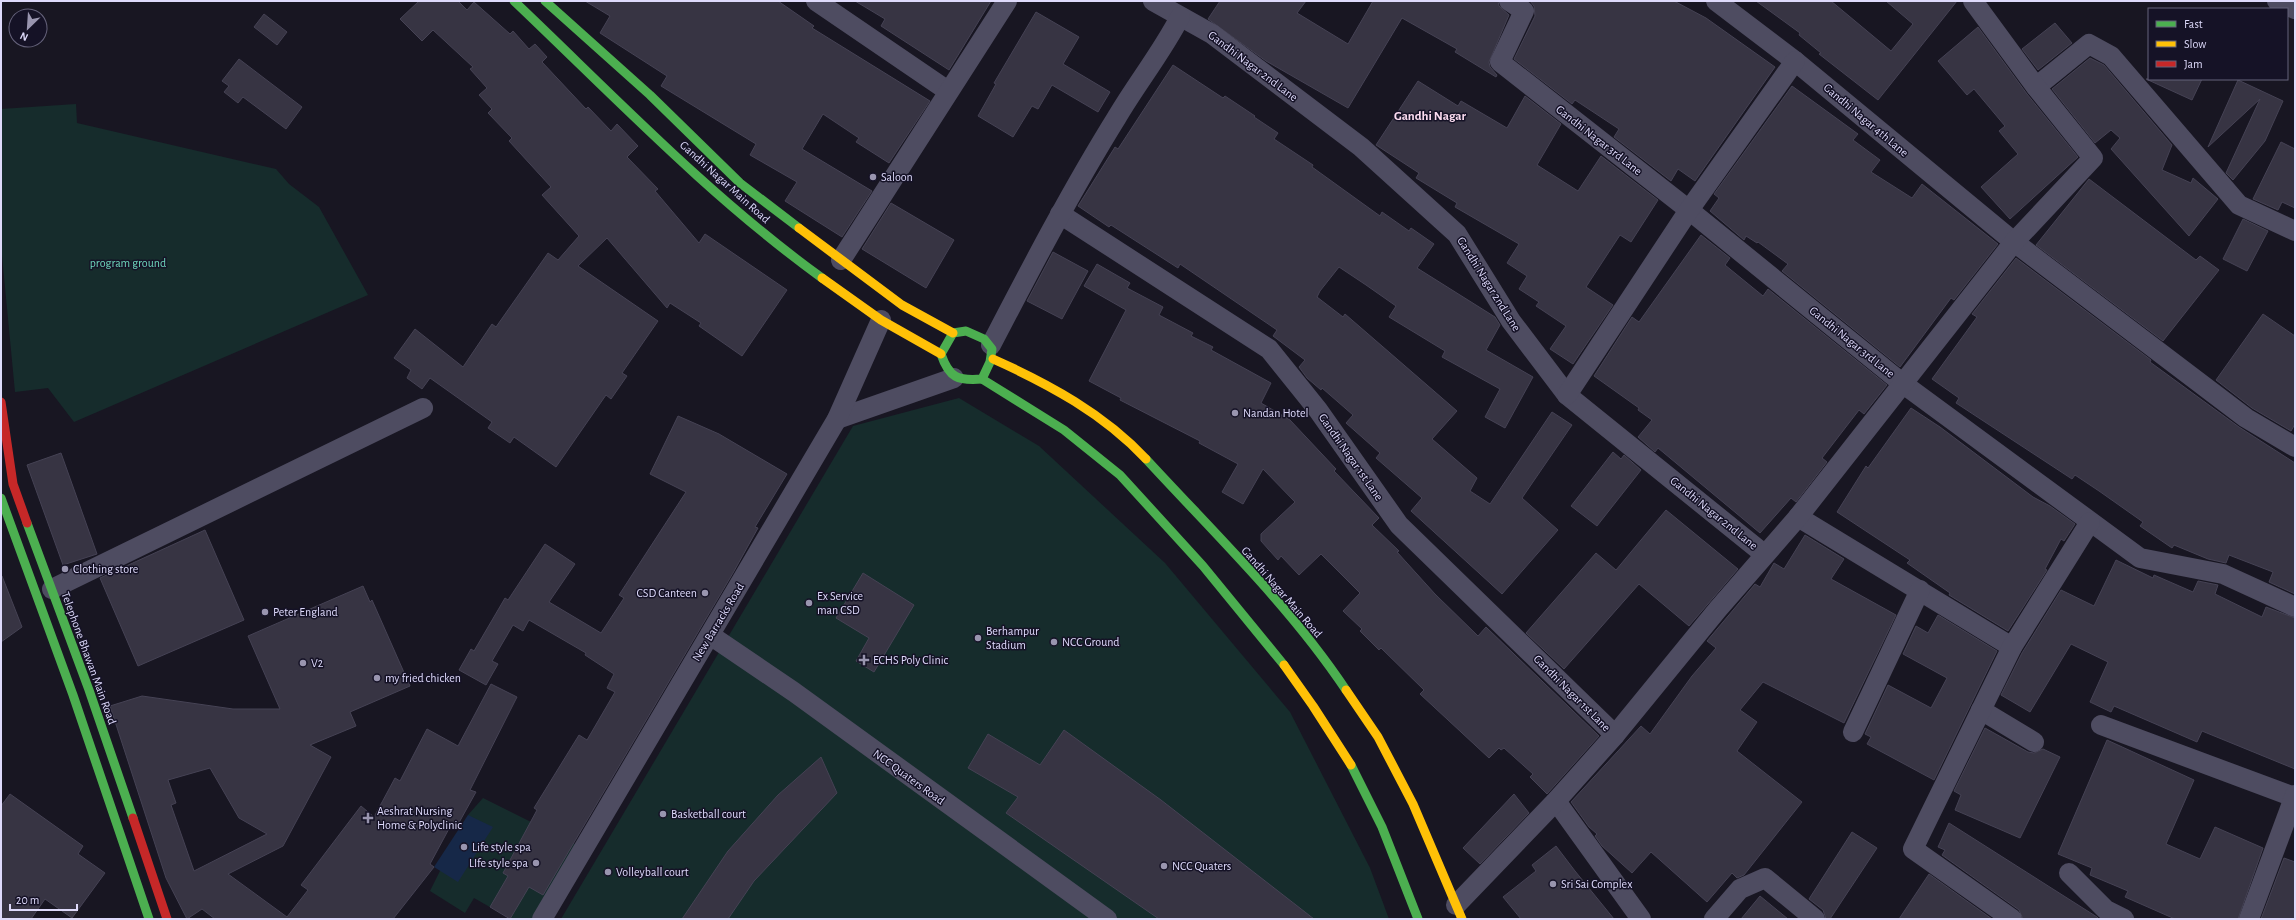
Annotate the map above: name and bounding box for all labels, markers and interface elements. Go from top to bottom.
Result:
north arrow [8,8,48,48]
legend [2148,8,2288,80]
text: Fast [2184,18,2203,30]
street label: Gandhi Nagar 2nd Lane [1206,29,1300,103]
text: N [18,30,30,43]
text: Slow [2184,38,2206,50]
text: Jam [2184,58,2203,70]
street label: Gandhi Nagar 4th Lane [1821,81,1911,159]
street label: Gandhi Nagar 3rd Lane [1554,103,1644,177]
district label: Gandhi Nagar [1394,110,1466,123]
street label: Gandhi Nagar Main Road [678,139,772,225]
place label: Saloon [881,171,913,183]
marker: Saloon [868,172,878,182]
street label: Gandhi Nagar 2nd Lane [1455,235,1523,333]
park label: program ground [90,257,166,269]
street label: Gandhi Nagar 3rd Lane [1807,304,1897,380]
place label: Nandan Hotel [1243,407,1308,419]
marker: Nandan Hotel [1230,408,1240,418]
street label: Gandhi Nagar 1st Lane [1317,411,1385,503]
street label: Gandhi Nagar 2nd Lane [1668,474,1760,552]
street label: Gandhi Nagar Main Road [1239,544,1325,640]
place label: Clothing store [73,563,138,575]
marker: Clothing store [60,564,70,574]
street label: New Barracks Road [690,581,746,663]
place label: CSD Canteen [637,587,697,599]
marker: CSD Canteen [700,588,710,598]
street label: Telephone Bhawan Main Road [59,590,119,726]
place label: Ex Service man CSD [817,590,863,616]
marker: Ex Service man CSD [804,598,814,608]
place label: Peter England [273,606,338,618]
marker: Peter England [260,607,270,617]
place label: Berhampur Stadium [986,625,1039,651]
marker: Berhampur Stadium [973,633,983,643]
place label: NCC Ground [1062,636,1120,648]
marker: NCC Ground [1049,637,1059,647]
street label: Gandhi Nagar 1st Lane [1531,652,1613,734]
marker: ECHS Poly Clinic [858,654,870,666]
place label: ECHS Poly Clinic [873,654,949,667]
place label: V2 [311,657,324,669]
marker: V2 [298,658,308,668]
place label: my fried chicken [385,672,461,685]
marker: my fried chicken [372,673,382,683]
street label: NCC Quaters Road [870,747,947,808]
place label: Aeshrat Nursing Home & Polyclinic [377,805,462,832]
place label: Basketball court [671,808,746,820]
marker: Basketball court [658,809,668,819]
marker: Aeshrat Nursing Home & Polyclinic [362,812,374,824]
place label: Life style spa [472,841,531,854]
marker: Life style spa [459,842,469,852]
place label: LIfe style spa [469,857,528,870]
marker: LIfe style spa [531,858,541,868]
place label: NCC Quaters [1172,860,1231,873]
marker: NCC Quaters [1159,861,1169,871]
place label: Volleyball court [616,866,689,879]
marker: Volleyball court [603,867,613,877]
place label: Sri Sai Complex [1561,878,1632,890]
marker: Sri Sai Complex [1548,879,1558,889]
scale bar [10,886,77,912]
text: 20 m [16,894,39,906]

